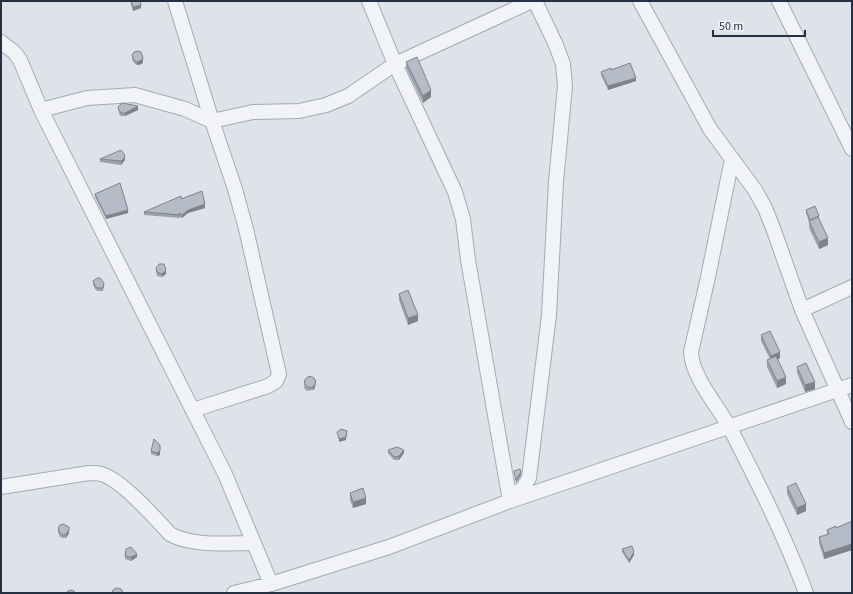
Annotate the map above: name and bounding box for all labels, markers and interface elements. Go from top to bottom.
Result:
scale bar [713,12,805,38]
text: 50 m [719,18,743,35]

